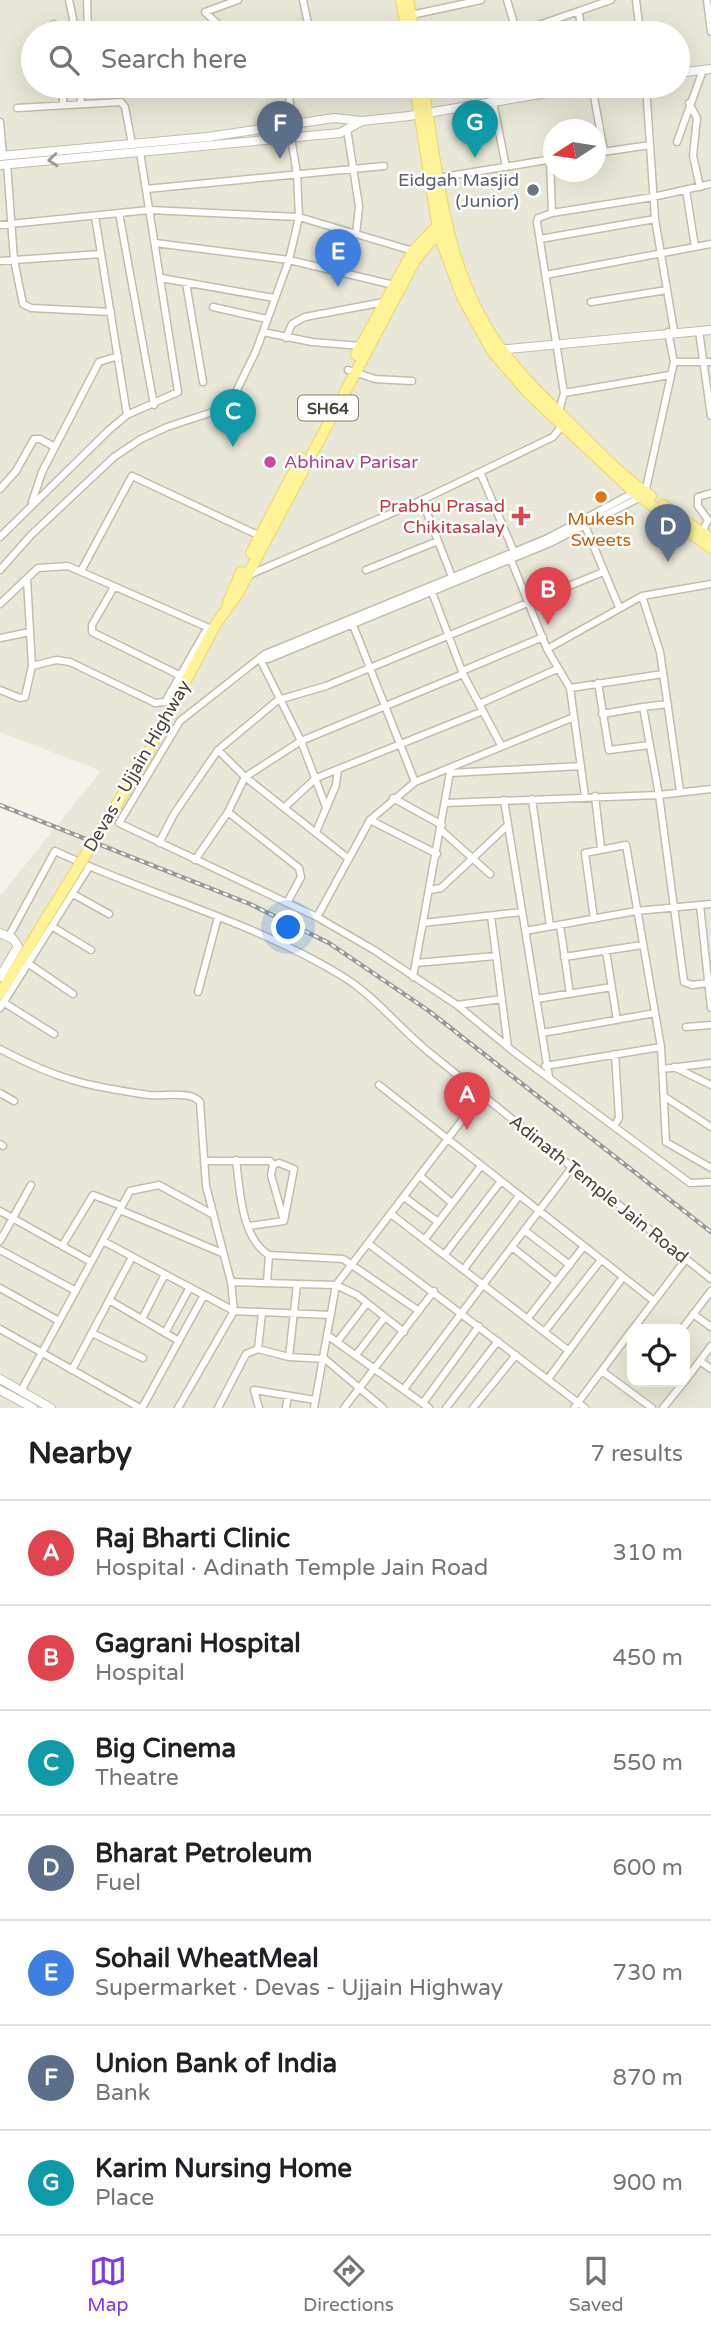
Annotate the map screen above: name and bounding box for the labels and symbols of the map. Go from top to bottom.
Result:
pin: G [452,100,498,158]
pin: F [257,101,303,159]
north arrow [543,119,606,182]
one-way arrow [47,152,58,167]
place label: Eidgah Masjid (Junior) [398,169,519,212]
marker: Eidgah Masjid (Junior) [525,182,541,198]
pin: E [315,229,361,287]
pin: C [210,389,256,447]
road number: SH64 [298,396,358,420]
place label: Abhinav Parisar [284,451,418,473]
marker: Abhinav Parisar [262,454,278,470]
marker: Mukesh Sweets [593,489,609,505]
place label: Prabhu Prasad Chikitasalay [379,495,505,538]
pin: D [645,504,691,562]
marker: Prabhu Prasad Chikitasalay [511,506,531,526]
place label: Mukesh Sweets [567,508,635,551]
pin: B [525,567,571,625]
street label: Devas - Ujjain Highway [79,676,195,856]
your location [271,910,305,944]
pin: A [444,1072,490,1130]
street label: Adinath Temple Jain Road [505,1110,693,1268]

